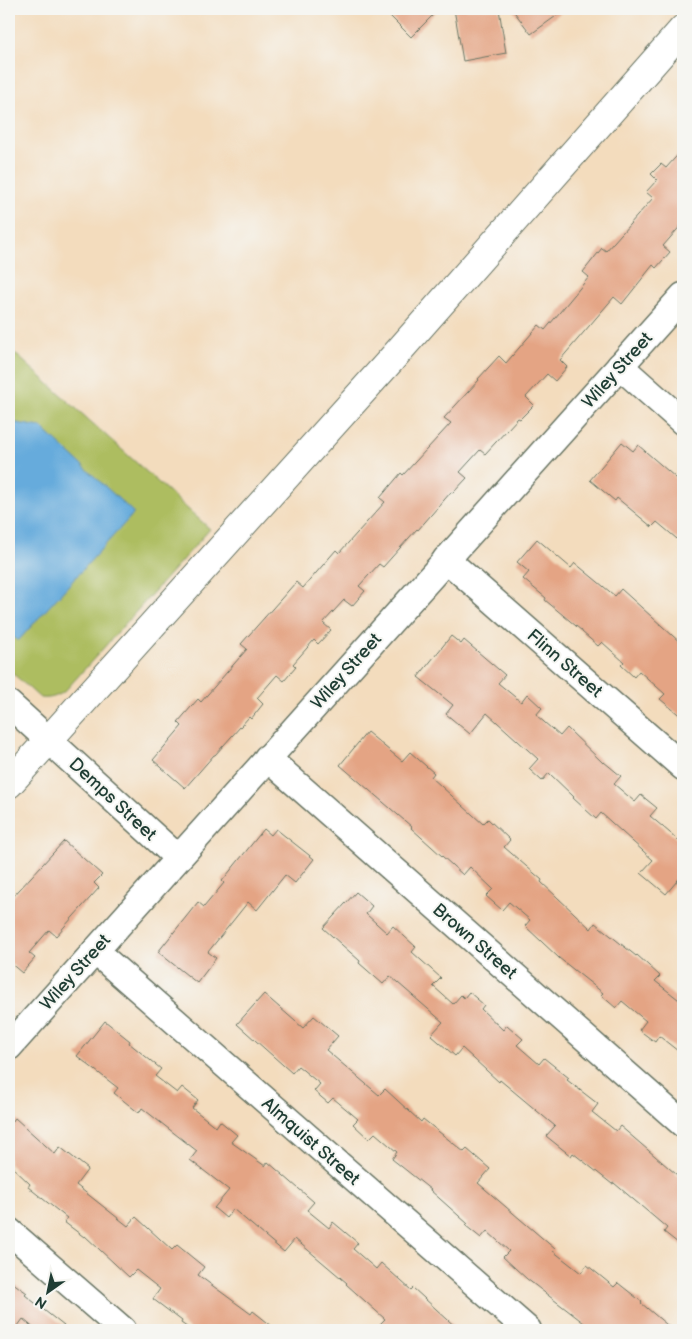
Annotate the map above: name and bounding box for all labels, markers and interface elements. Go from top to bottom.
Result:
street label: Wiley Street [578,328,657,413]
street label: Flinn Street [523,625,607,702]
street label: Wiley Street [307,629,386,714]
street label: Demps Street [65,754,161,845]
street label: Brown Street [428,899,521,984]
street label: Wiley Street [36,930,115,1015]
street label: Almquist Street [257,1093,364,1190]
north arrow [22,1266,72,1316]
text: N [32,1292,50,1312]

